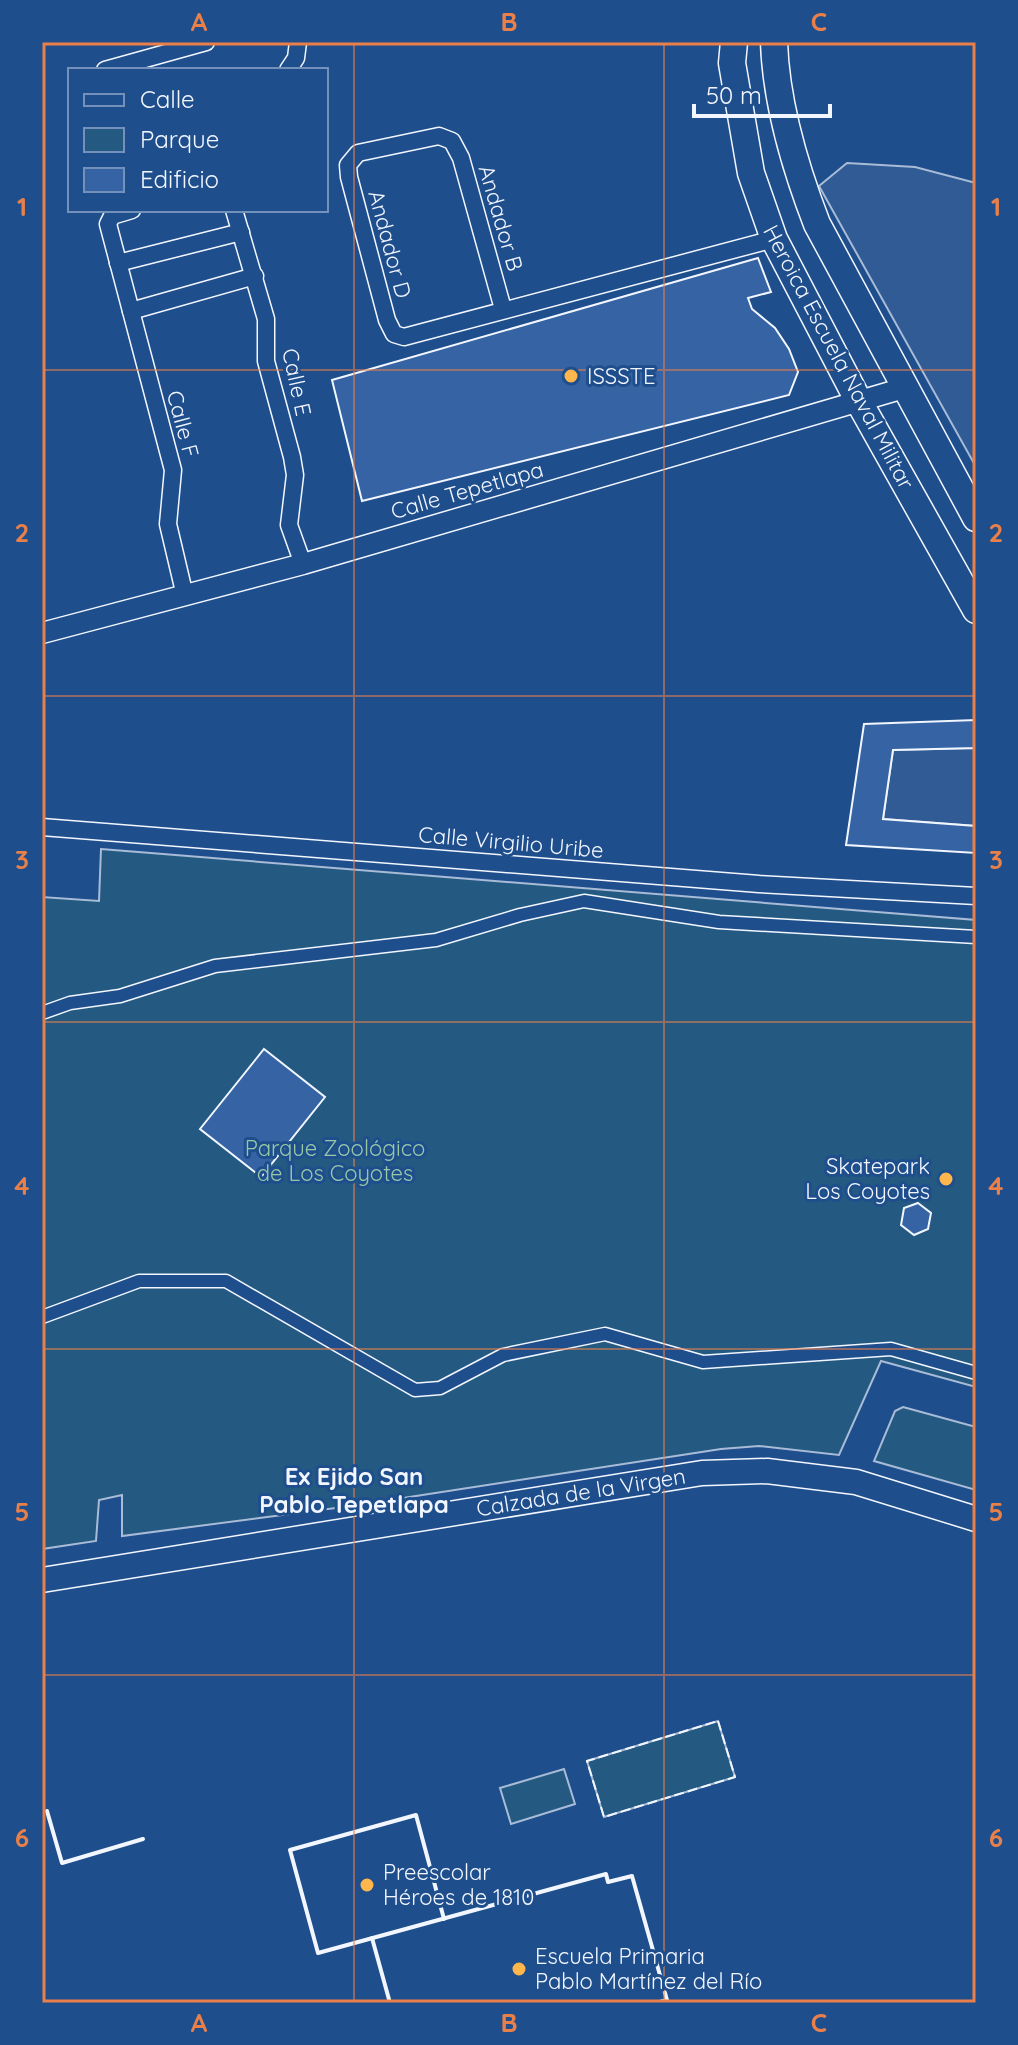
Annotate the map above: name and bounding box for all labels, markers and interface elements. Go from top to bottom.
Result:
text: A [191,5,208,38]
text: B [500,5,518,38]
text: C [811,5,827,38]
legend [68,68,328,212]
scale bar [694,68,830,118]
text: 50 m [706,80,762,110]
text: Calle [140,84,195,114]
text: Parque [140,124,219,154]
street label: Andador B [473,162,529,274]
text: Edificio [140,164,219,194]
street label: Andador D [362,187,418,301]
text: 1 [17,190,27,223]
text: 1 [991,190,1001,223]
street label: Heroica Escuela Naval Militar [757,220,921,495]
street label: Calle E [276,346,318,418]
place label: ISSSTE [587,362,655,390]
marker: ISSSTE [562,367,580,385]
street label: Calle F [161,387,205,461]
street label: Calle Tepetlapa [387,455,547,525]
text: 2 [15,516,29,549]
text: 2 [989,516,1003,549]
street label: Calle Virgilio Uribe [417,820,605,864]
text: 3 [15,843,29,876]
text: 3 [989,843,1003,876]
park label: Parque Zoológico de Los Coyotes [245,1134,425,1187]
place label: Skatepark Los Coyotes [805,1152,930,1205]
text: 4 [14,1169,30,1202]
text: 4 [988,1169,1004,1202]
marker: Skatepark Los Coyotes [937,1170,955,1188]
district label: Ex Ejido San Pablo Tepetlapa [259,1461,449,1519]
street label: Calzada de la Virgen [474,1462,688,1522]
text: 5 [15,1495,29,1528]
text: 5 [989,1495,1003,1528]
text: 6 [15,1821,29,1854]
text: 6 [989,1821,1003,1854]
place label: Preescolar Héroes de 1810 [383,1858,534,1911]
marker: Preescolar Héroes de 1810 [358,1876,376,1894]
place label: Escuela Primaria Pablo Martínez del Río [535,1942,762,1995]
marker: Escuela Primaria Pablo Martínez del Río [510,1960,528,1978]
text: A [191,2006,208,2039]
text: B [500,2006,518,2039]
text: C [811,2006,827,2039]

